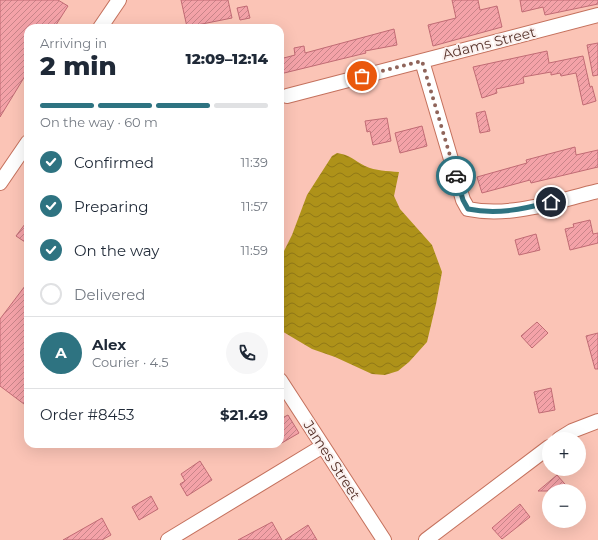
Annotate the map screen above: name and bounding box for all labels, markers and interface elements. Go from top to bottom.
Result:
street label: Adams Street [441,23,538,63]
text: Arriving in [40,35,107,51]
text: 12:09–12:14 [186,49,268,68]
text: 2 min [40,50,117,82]
pin [345,59,379,93]
icon: bag [351,65,373,87]
text: On the way · 60 m [40,114,158,130]
icon: check [40,151,62,173]
text: Confirmed [74,153,154,172]
text: 11:39 [241,154,268,170]
courier [436,156,476,196]
icon: car [445,165,467,187]
pin [534,185,568,219]
icon: home [540,191,562,213]
icon: check [40,195,62,217]
text: Preparing [74,197,149,216]
text: 11:57 [241,198,268,214]
icon: check [40,239,62,261]
text: On the way [74,241,159,260]
text: 11:59 [241,242,268,258]
text: Delivered [74,285,146,304]
button: phone [226,332,268,374]
text: Alex [92,335,126,354]
text: A [55,343,67,362]
text: Courier · 4.5 [92,354,169,370]
text: Order #8453 [40,405,134,424]
text: $21.49 [220,405,268,424]
street label: James Street [299,416,365,503]
map controls [542,432,586,528]
button: + [542,432,586,476]
button: − [542,484,586,528]

